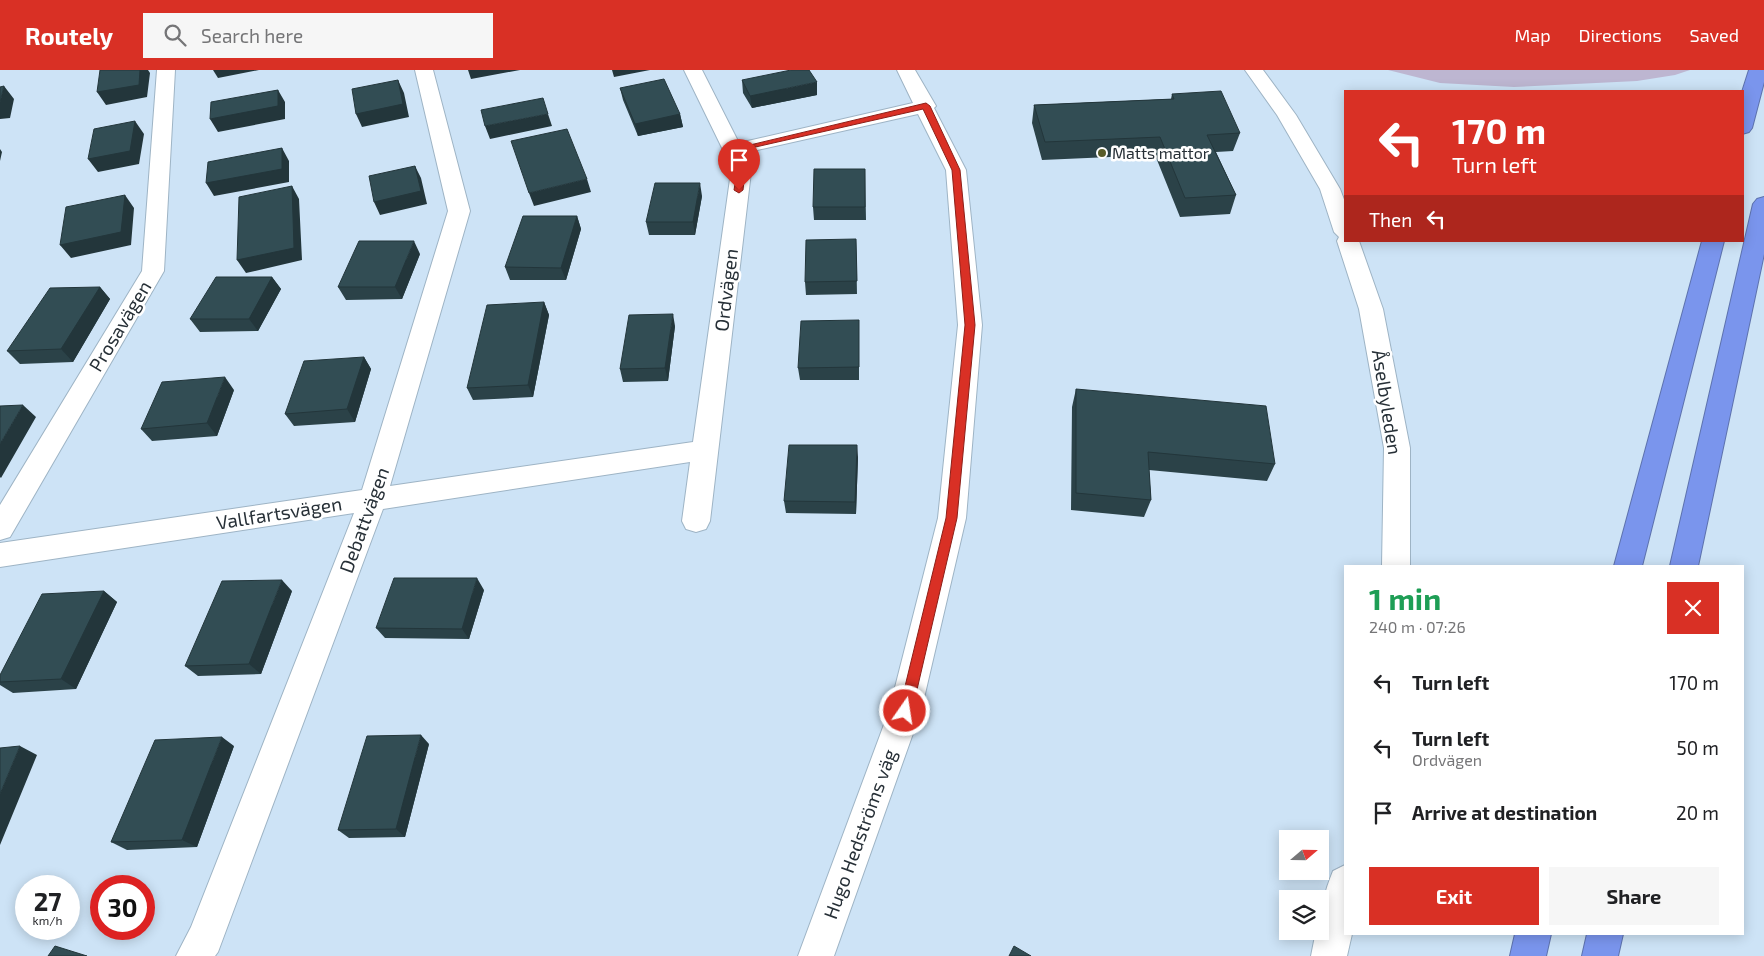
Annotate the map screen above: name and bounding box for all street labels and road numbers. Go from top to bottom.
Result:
street label: Ordvägen [709,247,742,333]
street label: Prosavägen [84,276,156,375]
street label: Åselbyleden [1368,348,1407,456]
street label: Debattvägen [334,464,393,576]
street label: Vallfartsvägen [214,491,343,534]
street label: Hugo Hedströms väg [818,745,901,922]

